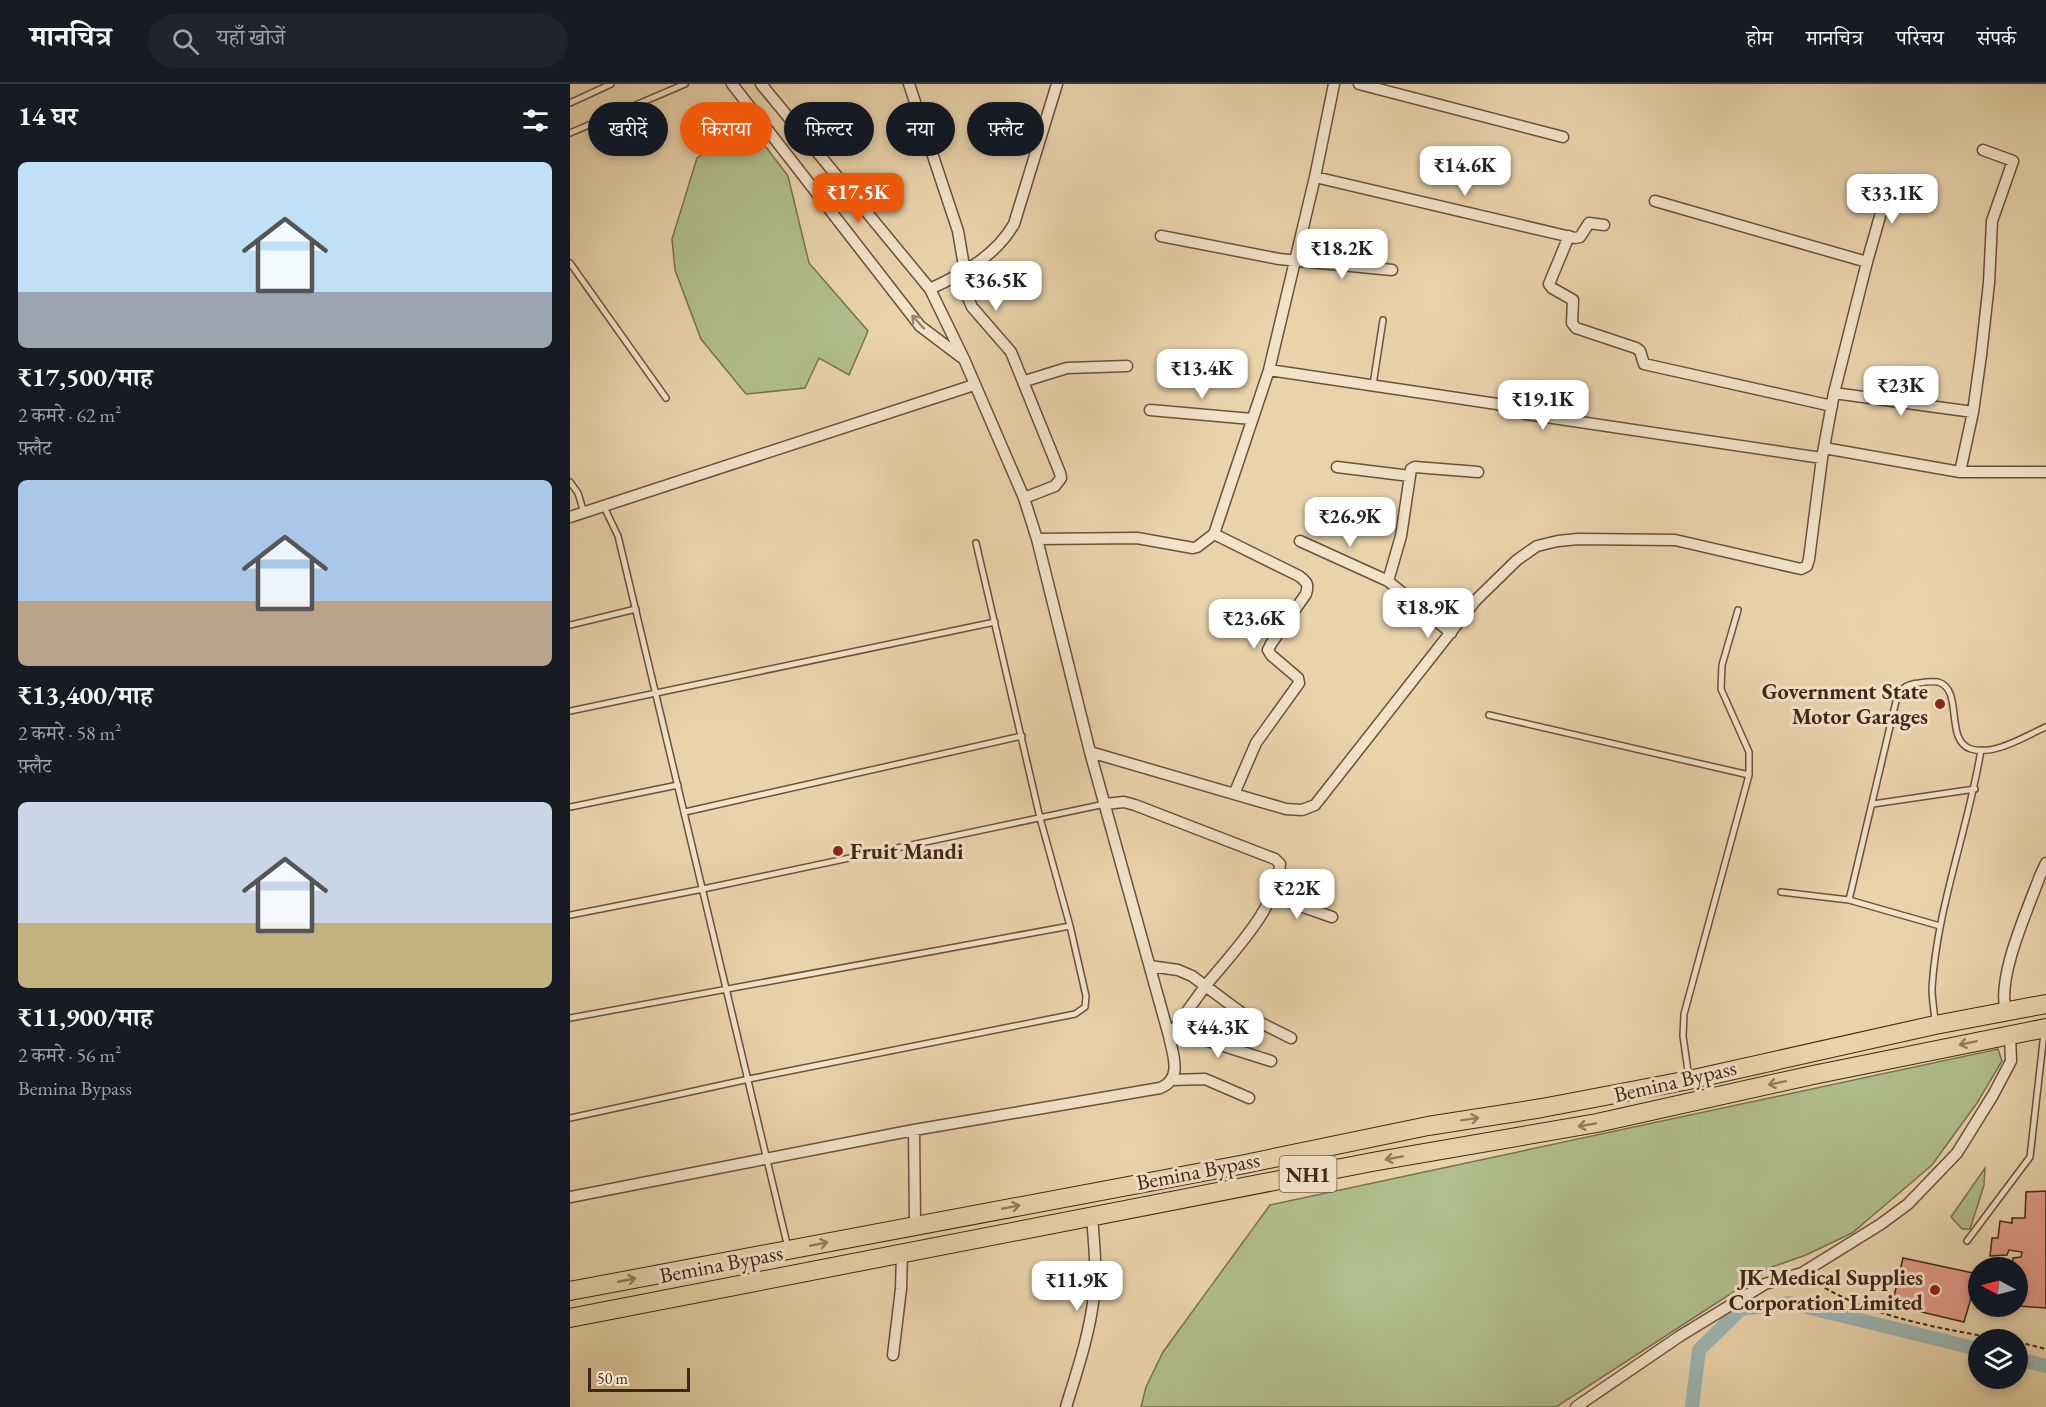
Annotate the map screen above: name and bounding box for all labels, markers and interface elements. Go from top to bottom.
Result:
search box [148,14,568,68]
text: मानचित्र [30,18,112,54]
text: यहाँ खोजें [217,23,285,52]
text: होम [1746,24,1773,51]
text: मानचित्र [1806,24,1863,51]
text: परिचय [1896,24,1944,51]
text: संपर्क [1977,24,2016,51]
icon: search [169,25,202,58]
text: 14 घर [18,99,78,133]
chip: खरीदें [588,102,668,156]
chip: किराया [680,102,772,156]
chip: फ़िल्टर [784,102,874,156]
chip: नया [886,102,955,156]
chip: फ़्लैट [967,102,1044,156]
icon: filters [519,104,552,137]
pin: ₹14.6K [1416,146,1514,197]
text: ₹14.6K [1434,152,1496,178]
pin: ₹17.5K [809,173,907,224]
pin: ₹33.1K [1843,174,1941,225]
text: ₹17.5K [827,179,889,205]
text: ₹33.1K [1861,180,1923,206]
icon: home [231,201,339,309]
pin: ₹18.2K [1293,229,1391,280]
text: ₹18.2K [1311,235,1373,261]
pin: ₹36.5K [947,261,1045,312]
text: ₹36.5K [965,267,1027,293]
one-way arrow [911,315,925,330]
pin: ₹13.4K [1153,349,1251,400]
text: ₹13.4K [1171,355,1233,381]
text: ₹17,500/माह [18,360,153,394]
pin: ₹23K [1865,366,1937,417]
text: ₹23K [1878,372,1924,398]
pin: ₹19.1K [1494,380,1592,431]
text: ₹19.1K [1512,386,1574,412]
text: 2 कमरे · 62 m² [18,402,121,428]
text: फ़्लैट [18,435,51,461]
pin: ₹26.9K [1301,497,1399,548]
text: ₹26.9K [1319,503,1381,529]
icon: home [231,519,339,627]
pin: ₹18.9K [1379,588,1477,639]
text: ₹18.9K [1397,594,1459,620]
pin: ₹23.6K [1205,599,1303,650]
text: ₹23.6K [1223,605,1285,631]
place label: Government State Motor Garages [1762,677,1928,731]
text: ₹13,400/माह [18,678,153,712]
marker: Government State Motor Garages [1933,697,1947,711]
text: 2 कमरे · 58 m² [18,720,121,746]
text: फ़्लैट [18,753,51,779]
place label: Fruit Mandi [850,837,964,866]
icon: home [231,841,339,949]
marker: Fruit Mandi [831,844,845,858]
pin: ₹22K [1261,869,1333,920]
text: ₹22K [1274,875,1320,901]
text: ₹11,900/माह [18,1000,153,1034]
pin: ₹44.3K [1169,1008,1267,1059]
text: ₹44.3K [1187,1014,1249,1040]
one-way arrow [1959,1038,1978,1049]
text: 2 कमरे · 56 m² [18,1042,121,1068]
street label: Bemina Bypass [1611,1053,1739,1109]
text: Bemina Bypass [18,1075,132,1101]
one-way arrow [1768,1078,1787,1089]
one-way arrow [1460,1113,1480,1124]
one-way arrow [1577,1120,1597,1131]
street label: Bemina Bypass [1134,1145,1262,1197]
one-way arrow [1385,1152,1405,1163]
road number: NH1 [1280,1156,1336,1192]
one-way arrow [1000,1201,1020,1212]
street label: Bemina Bypass [657,1238,785,1290]
one-way arrow [809,1238,828,1249]
north arrow [1968,1257,2028,1317]
map controls [1968,1257,2028,1389]
pin: ₹11.9K [1028,1261,1126,1312]
place label: JK Medical Supplies Corporation Limited [1729,1263,1923,1317]
text: ₹11.9K [1046,1267,1108,1293]
one-way arrow [617,1274,637,1285]
marker: JK Medical Supplies Corporation Limited [1928,1283,1942,1297]
button: layers [1968,1329,2028,1389]
scale bar [588,1365,690,1392]
text: 50 m [597,1368,628,1389]

